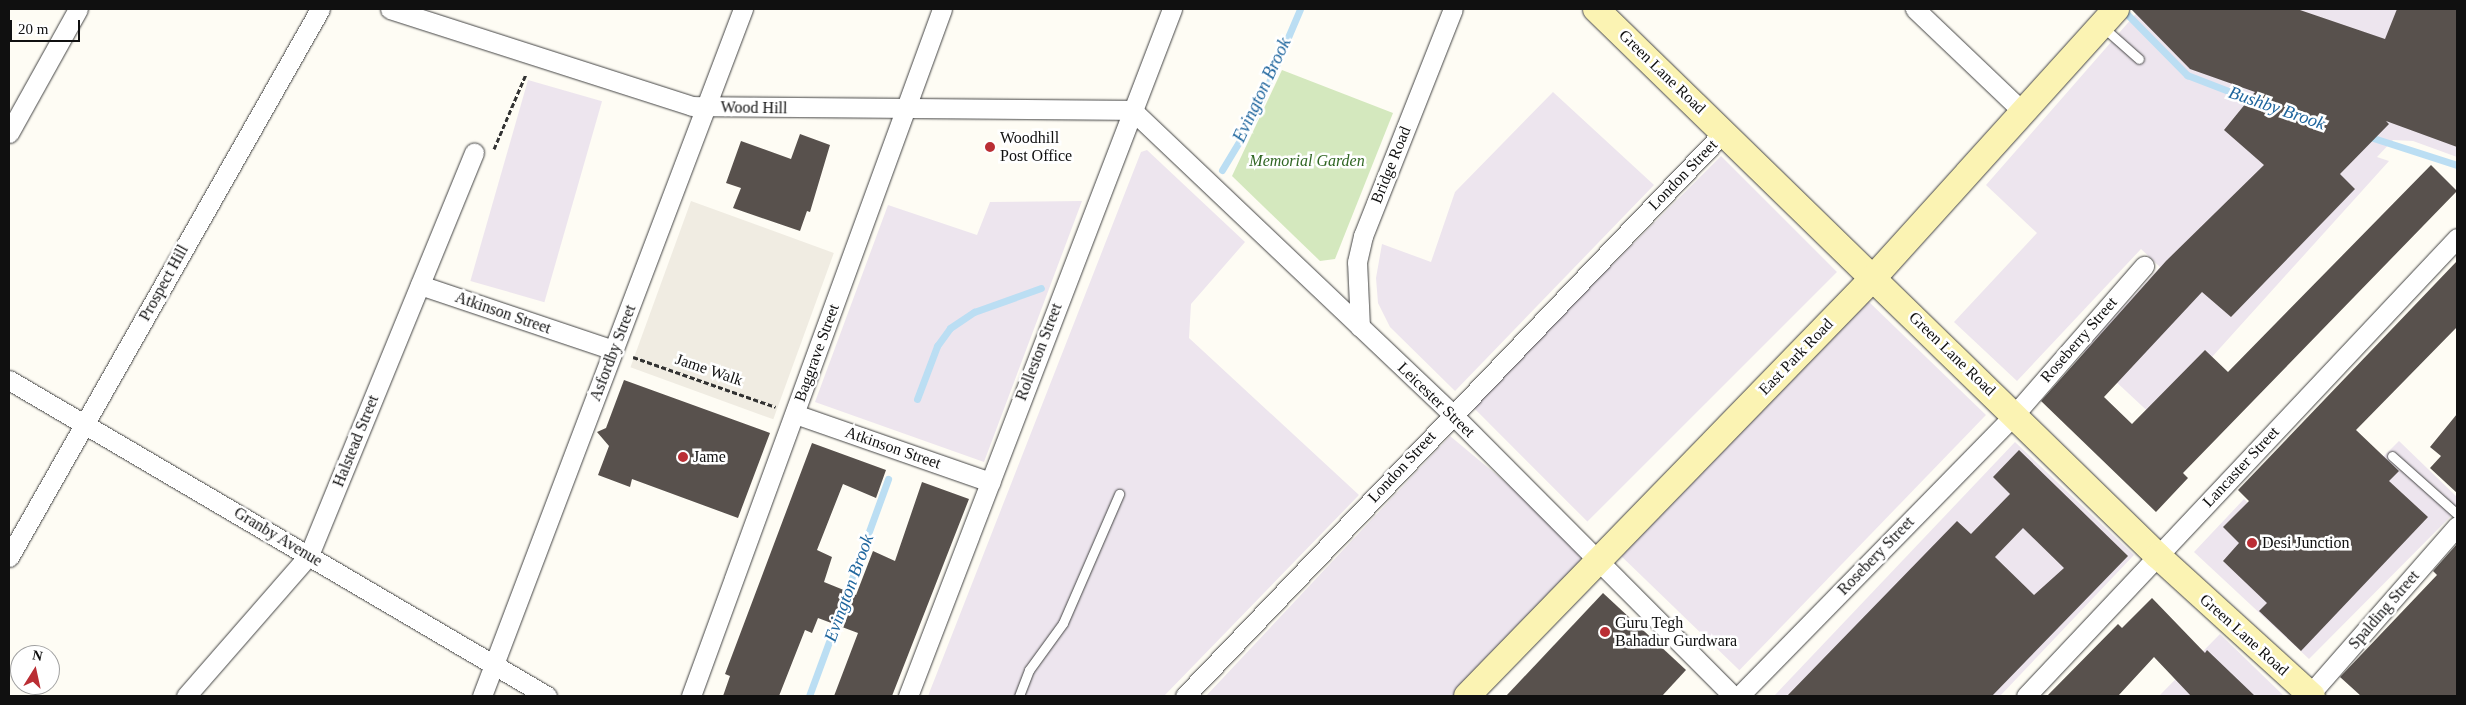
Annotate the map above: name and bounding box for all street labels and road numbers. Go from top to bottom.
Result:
street label: Green Lane Road [1615,26,1709,118]
street label: Wood Hill [720,98,788,118]
street label: Bridge Road [1367,124,1415,206]
street label: London Street [1644,136,1722,214]
street label: Prospect Hill [135,242,193,324]
street label: Atkinson Street [453,288,553,338]
street label: Roseberry Street [2037,293,2121,387]
street label: Baggrave Street [790,301,844,405]
street label: Rolleston Street [1012,301,1066,403]
street label: Asfordby Street [586,302,640,404]
street label: Green Lane Road [1905,308,1999,400]
street label: East Park Road [1755,315,1837,399]
street label: Jame Walk [673,349,745,391]
street label: Leicester Street [1393,358,1479,442]
street label: Halstead Street [329,392,383,490]
street label: Atkinson Street [843,423,943,473]
street label: Lancaster Street [2199,423,2283,511]
street label: London Street [1364,427,1440,507]
street label: Granby Avenue [230,503,326,571]
street label: Rosebery Street [1834,513,1918,599]
street label: Spalding Street [2345,567,2423,653]
street label: Green Lane Road [2196,590,2292,680]

